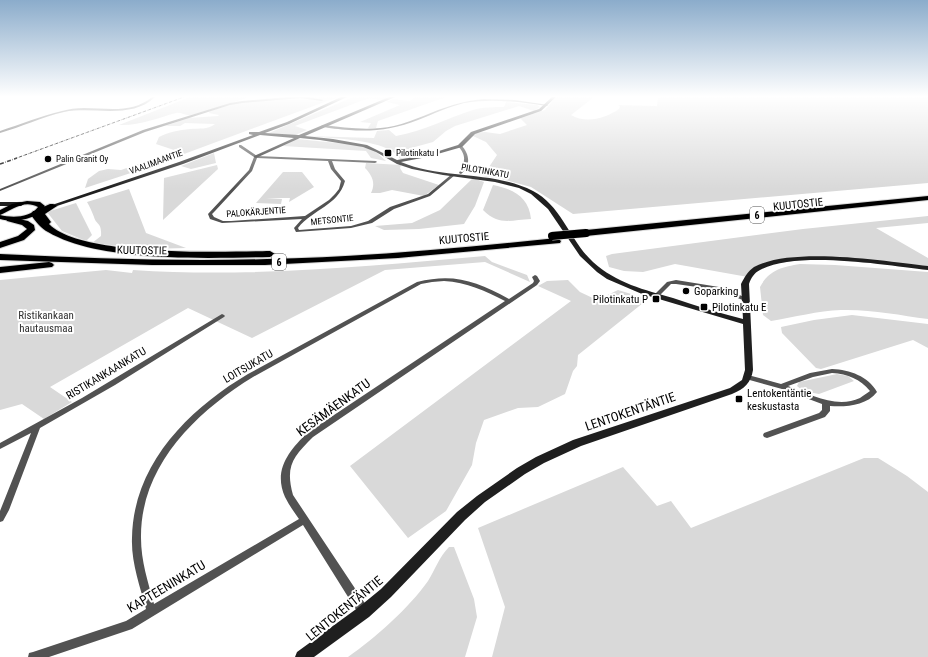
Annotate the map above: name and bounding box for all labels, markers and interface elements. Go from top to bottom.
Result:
street label: VAALIMAANTIE [128,148,184,176]
marker: Pilotinkatu I [383,148,393,158]
place label: Pilotinkatu I [396,148,438,158]
marker: Palin Granit Oy [43,154,53,164]
place label: Palin Granit Oy [56,154,109,164]
street label: PILOTINKATU [460,162,510,180]
street label: KUUTOSTIE [772,195,824,214]
street label: PALOKÄRJENTIE [226,205,287,219]
road number: 6 [750,207,764,223]
street label: METSONTIE [310,213,354,227]
street label: KUUTOSTIE [438,230,490,247]
street label: KUUTOSTIE [117,244,168,257]
road number: 6 [272,254,286,270]
place label: Goparking [694,285,738,298]
marker: Goparking [681,286,691,296]
place label: Pilotinkatu P [593,293,648,306]
marker: Pilotinkatu P [651,294,661,304]
place label: Pilotinkatu E [712,301,767,314]
marker: Pilotinkatu E [699,302,709,312]
park label: Ristikankaan hautausmaa [18,309,74,335]
street label: RISTIKANKAANKATU [64,344,149,402]
street label: LOITSUKATU [221,347,275,386]
street label: KESÄMÄENKATU [293,376,373,439]
place label: Lentokentäntie keskustasta [747,387,812,413]
street label: LENTOKENTÄNTIE [583,389,677,434]
marker: Lentokentäntie keskustasta [734,394,744,404]
street label: KAPTEENINKATU [124,557,208,616]
street label: LENTOKENTÄNTIE [303,573,386,644]

